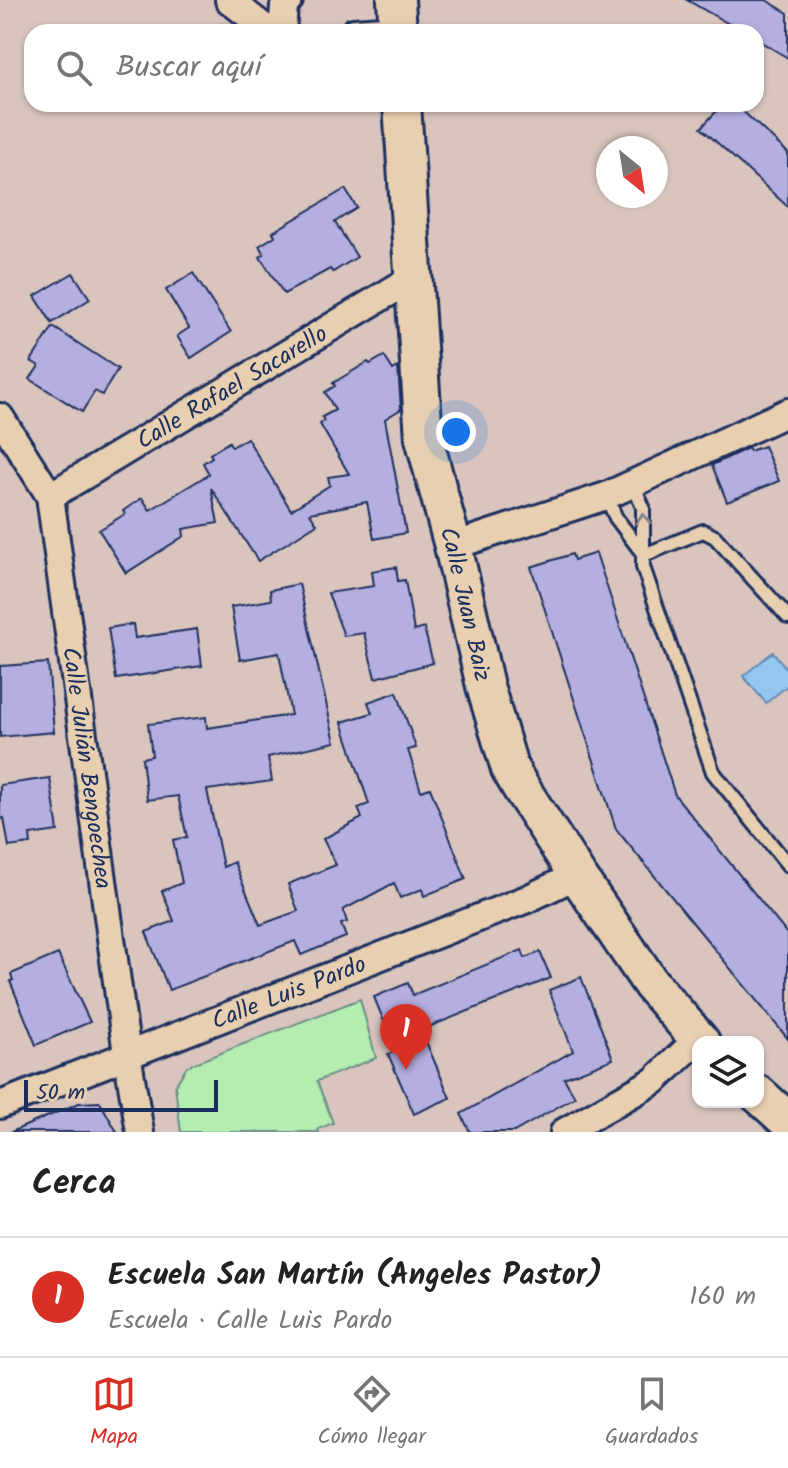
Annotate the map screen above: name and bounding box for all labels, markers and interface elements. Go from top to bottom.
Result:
search box [24,24,764,112]
text: Buscar aquí [116,44,262,92]
icon: search [52,46,96,90]
north arrow [596,136,668,208]
street label: Calle Rafael Sacarello [129,315,336,461]
your location [436,412,476,452]
one-way arrow [635,512,652,525]
street label: Calle Juan Baiz [428,523,501,685]
street label: Calle Julián Bengoechea [50,645,122,891]
street label: Calle Luis Pardo [206,946,373,1041]
pin: 1 [380,1004,432,1070]
map controls [692,1036,764,1108]
button: layers [692,1036,764,1108]
scale bar [24,1076,218,1112]
text: 50 m [36,1076,85,1111]
text: Cerca [32,1157,116,1211]
text: Escuela San Martín (Angeles Pastor) [108,1252,603,1300]
text: 1 [54,1276,62,1318]
text: 160 m [689,1276,756,1318]
text: Escuela · Calle Luis Pardo [108,1300,392,1342]
tab: Mapa [90,1372,138,1455]
tab: Cómo llegar [318,1372,426,1455]
tab: Guardados [605,1372,698,1455]

